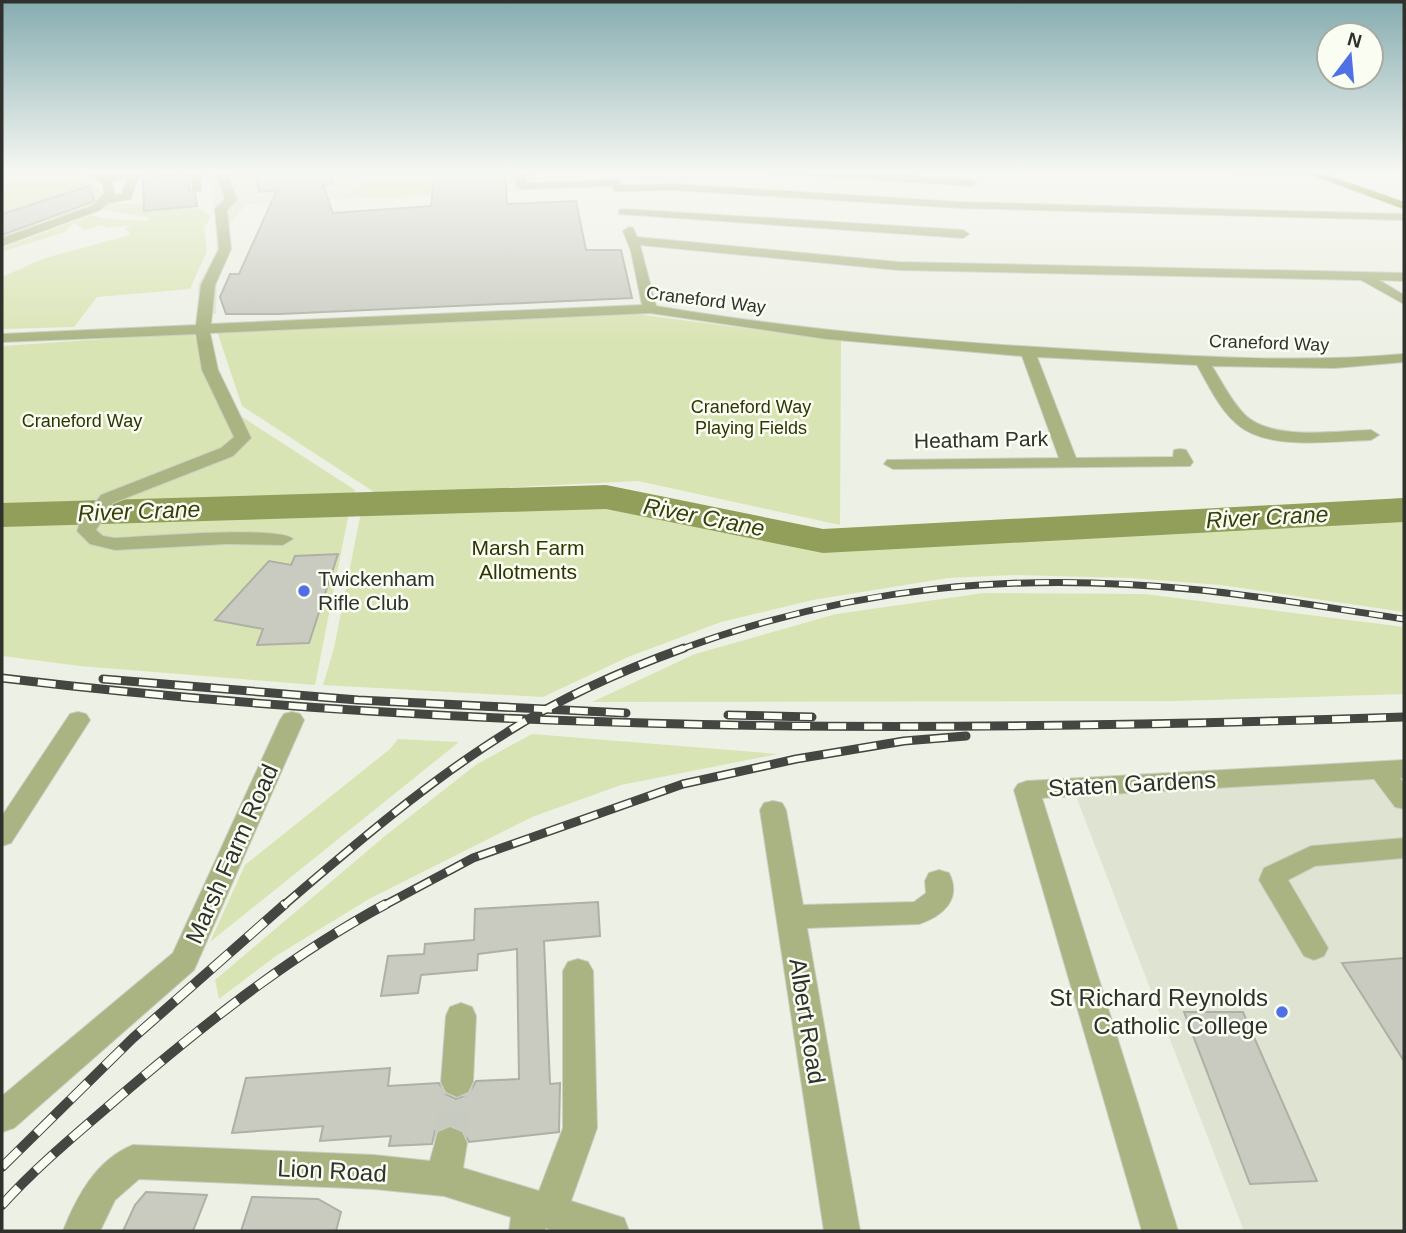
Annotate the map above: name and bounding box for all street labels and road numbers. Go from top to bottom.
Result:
street label: Craneford Way [645,283,767,317]
street label: Craneford Way [1209,331,1329,355]
street label: Heatham Park [914,427,1049,452]
street label: Marsh Farm Road [180,760,283,948]
street label: Staten Gardens [1047,766,1217,801]
street label: Albert Road [784,956,831,1086]
street label: Lion Road [277,1154,387,1187]

